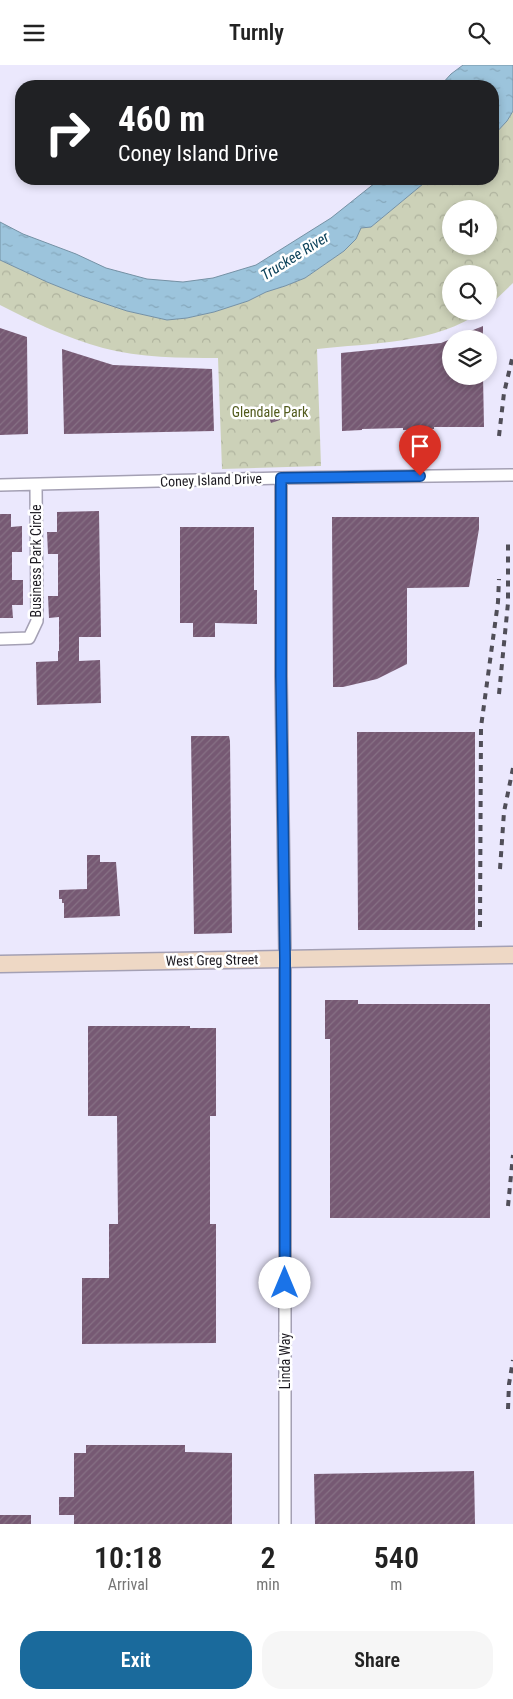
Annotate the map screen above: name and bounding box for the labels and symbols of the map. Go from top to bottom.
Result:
water label: Truckee River [258,228,333,284]
park label: Glendale Park [232,404,309,420]
pin [399,425,441,476]
street label: Coney Island Drive [160,470,263,490]
street label: Business Park Circle [28,504,44,618]
street label: West Greg Street [166,951,258,969]
position arrow [258,1256,310,1308]
street label: Linda Way [277,1333,293,1389]

